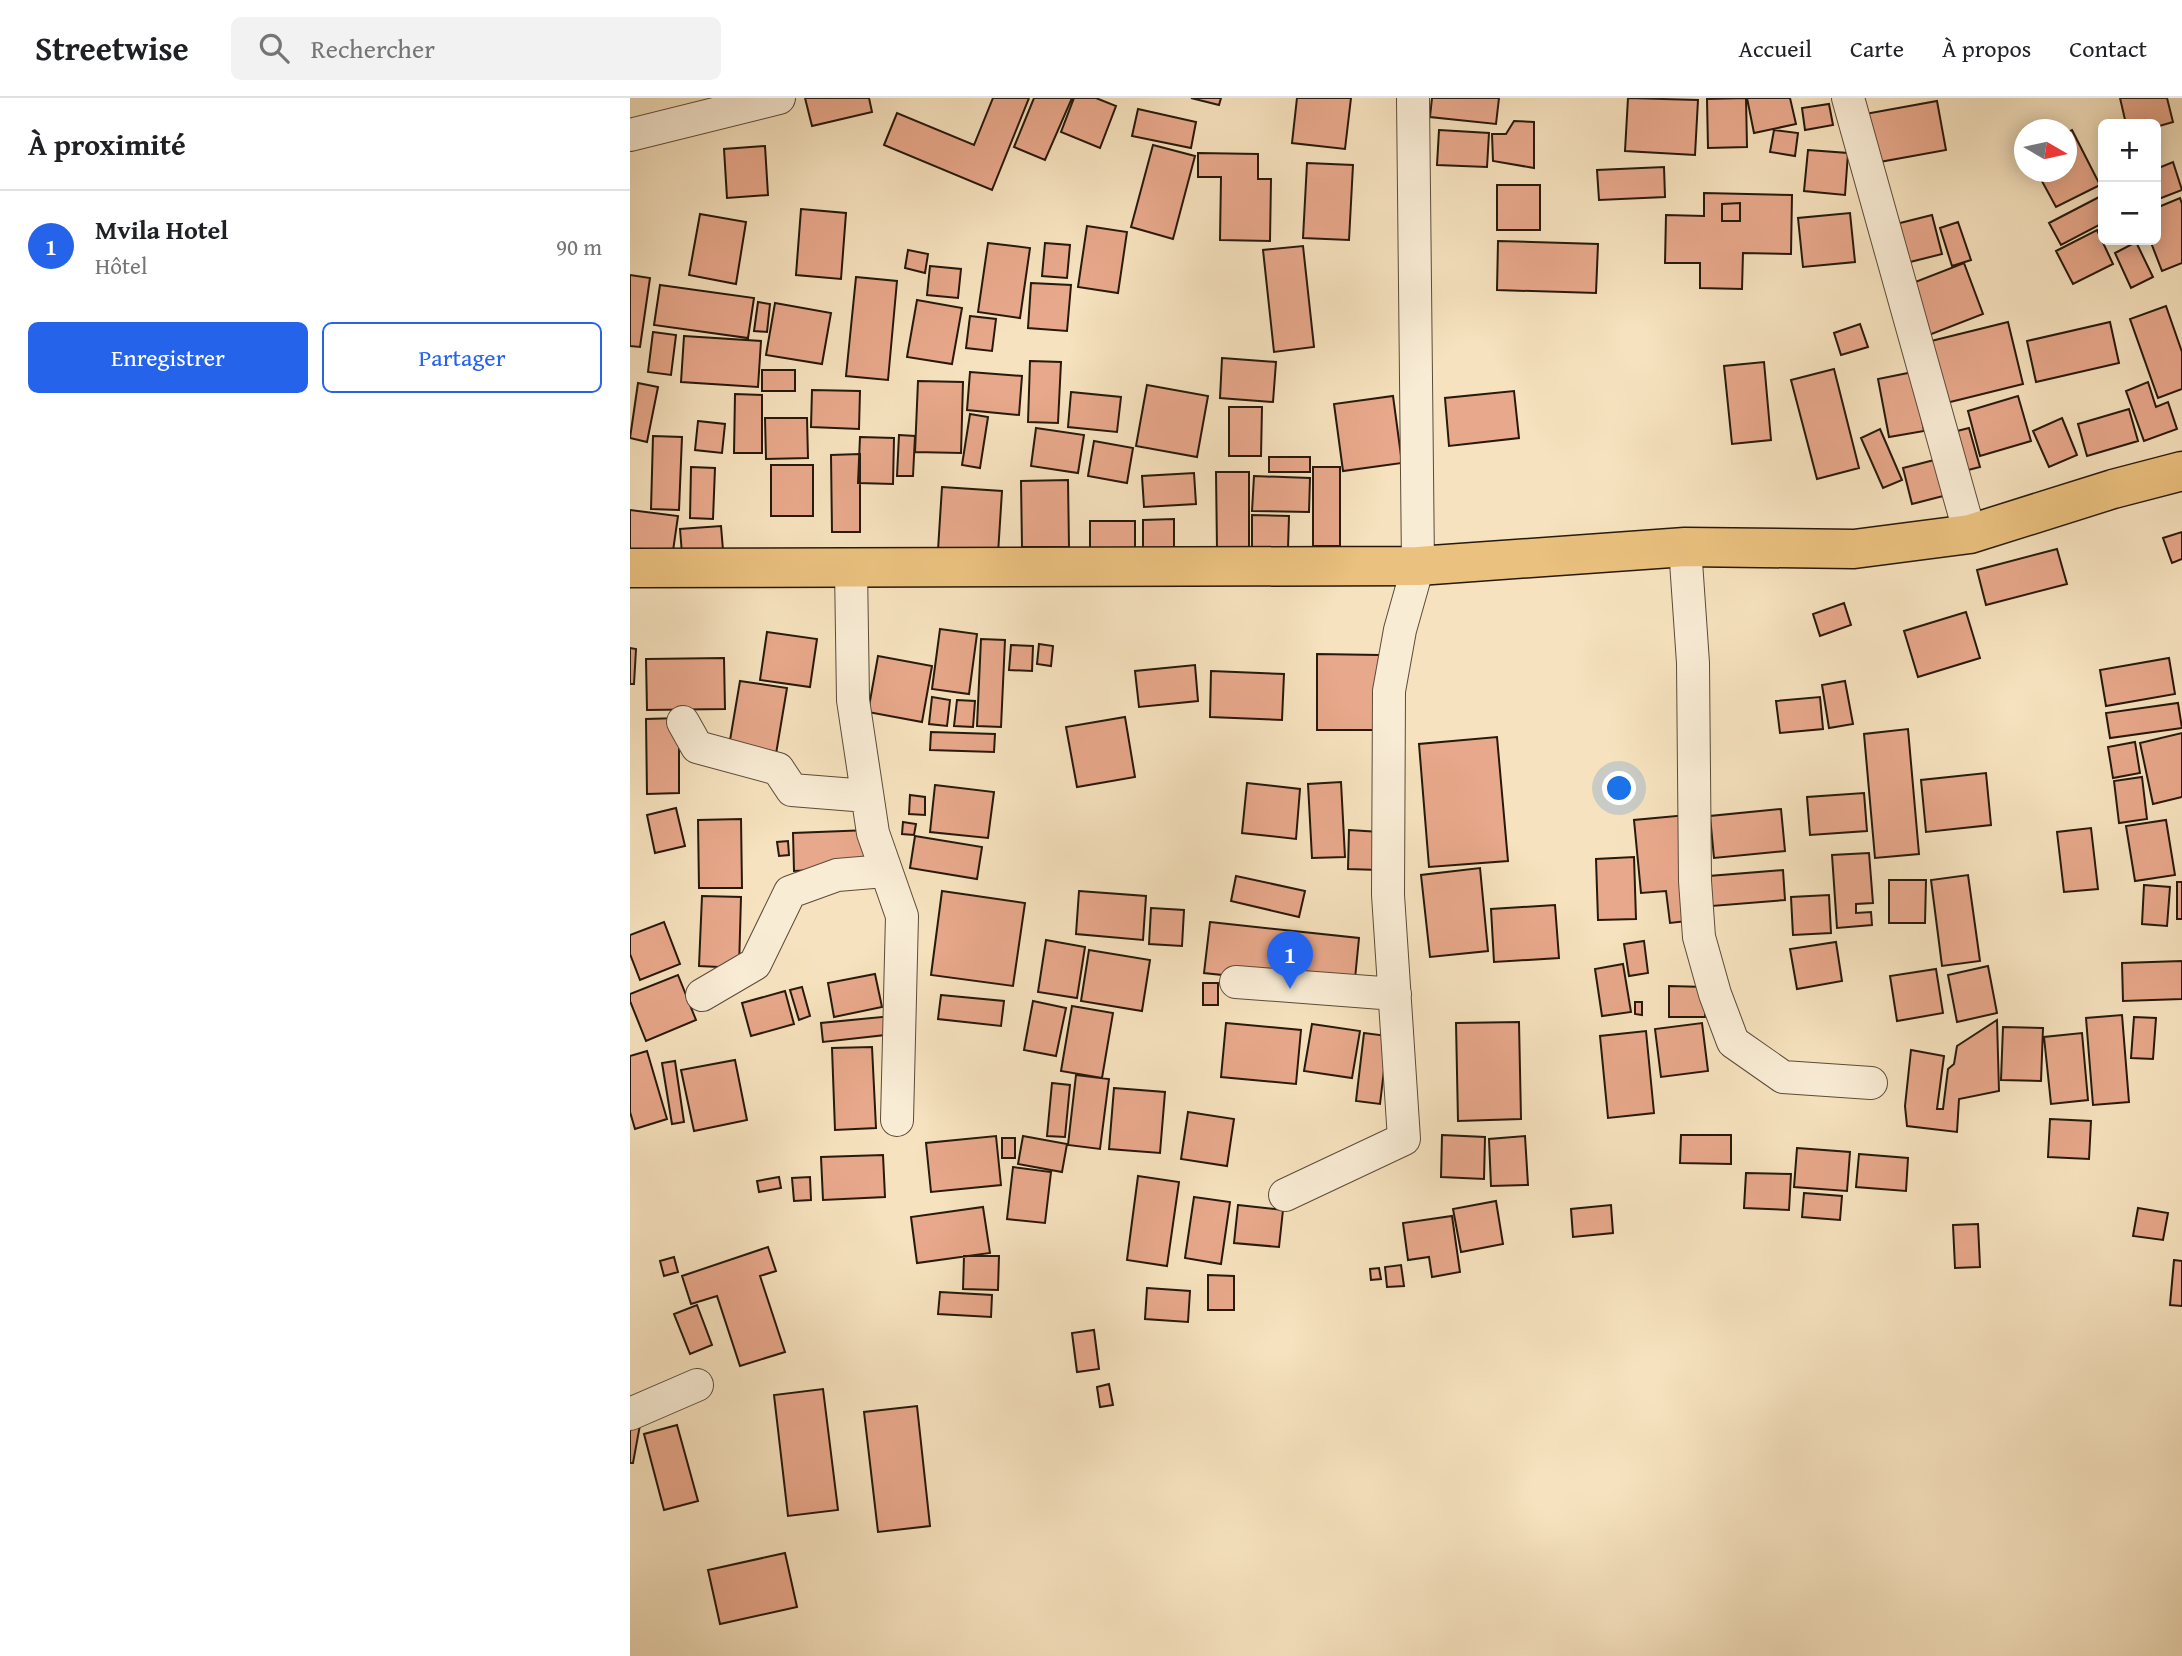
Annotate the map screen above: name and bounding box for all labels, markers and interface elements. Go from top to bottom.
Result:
search box [231,17,721,80]
text: Streetwise [35,24,189,72]
icon: search [255,29,293,67]
text: Rechercher [311,29,435,68]
text: Accueil [1738,31,1812,66]
text: Carte [1850,31,1904,66]
text: À propos [1942,31,2031,66]
text: Contact [2069,31,2147,66]
north arrow [2014,119,2077,182]
map controls [2098,119,2161,245]
button: + [2098,119,2161,182]
text: À proximité [28,122,186,166]
button: − [2098,182,2161,245]
text: Mvila Hotel [95,210,228,249]
text: 1 [45,230,57,263]
text: 90 m [556,230,602,263]
text: Hôtel [95,249,147,282]
button: Enregistrer [28,322,308,393]
button: Partager [322,322,602,393]
your location [1602,771,1636,805]
pin: 1 [1267,931,1313,989]

